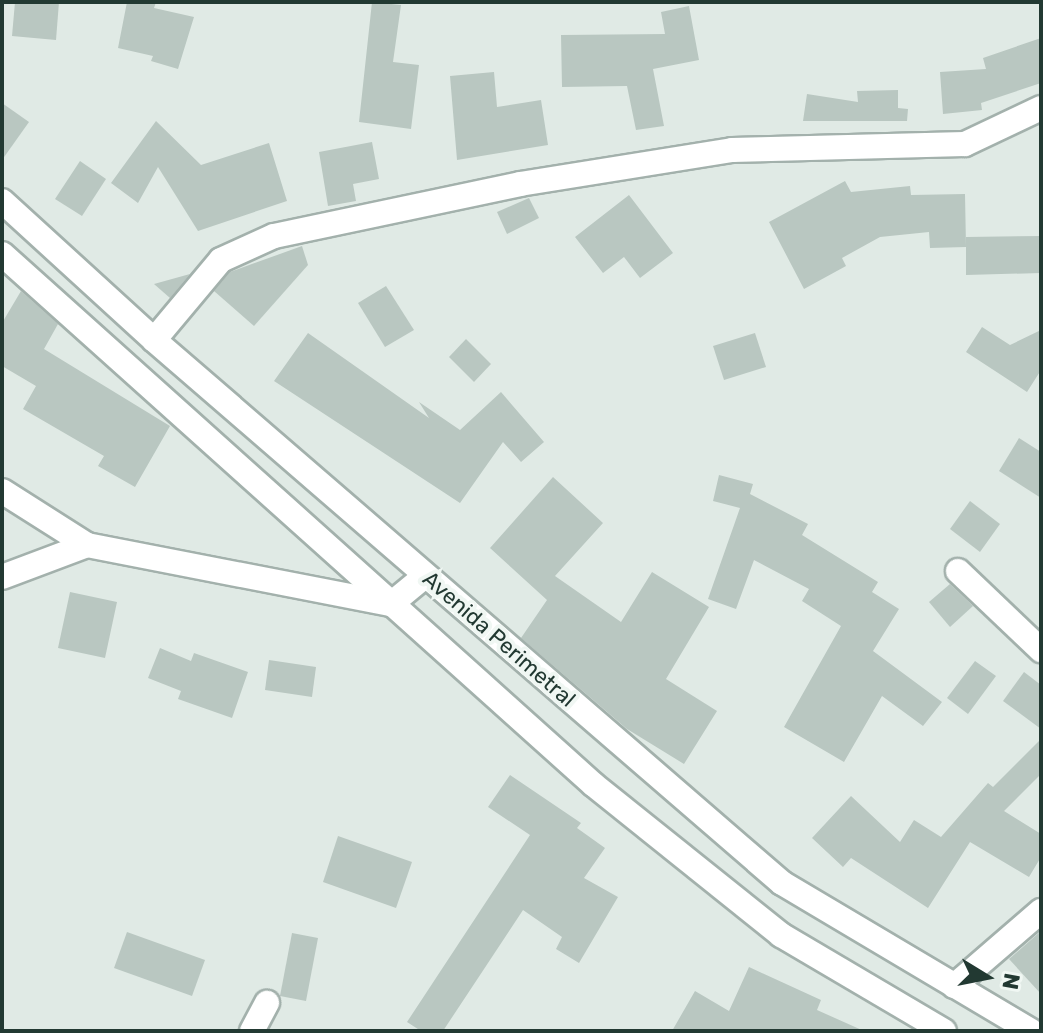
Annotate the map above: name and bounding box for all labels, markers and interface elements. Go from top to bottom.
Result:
street label: Avenida Perimetral [417,566,581,712]
north arrow [947,937,1027,1017]
text: N [996,971,1026,991]

